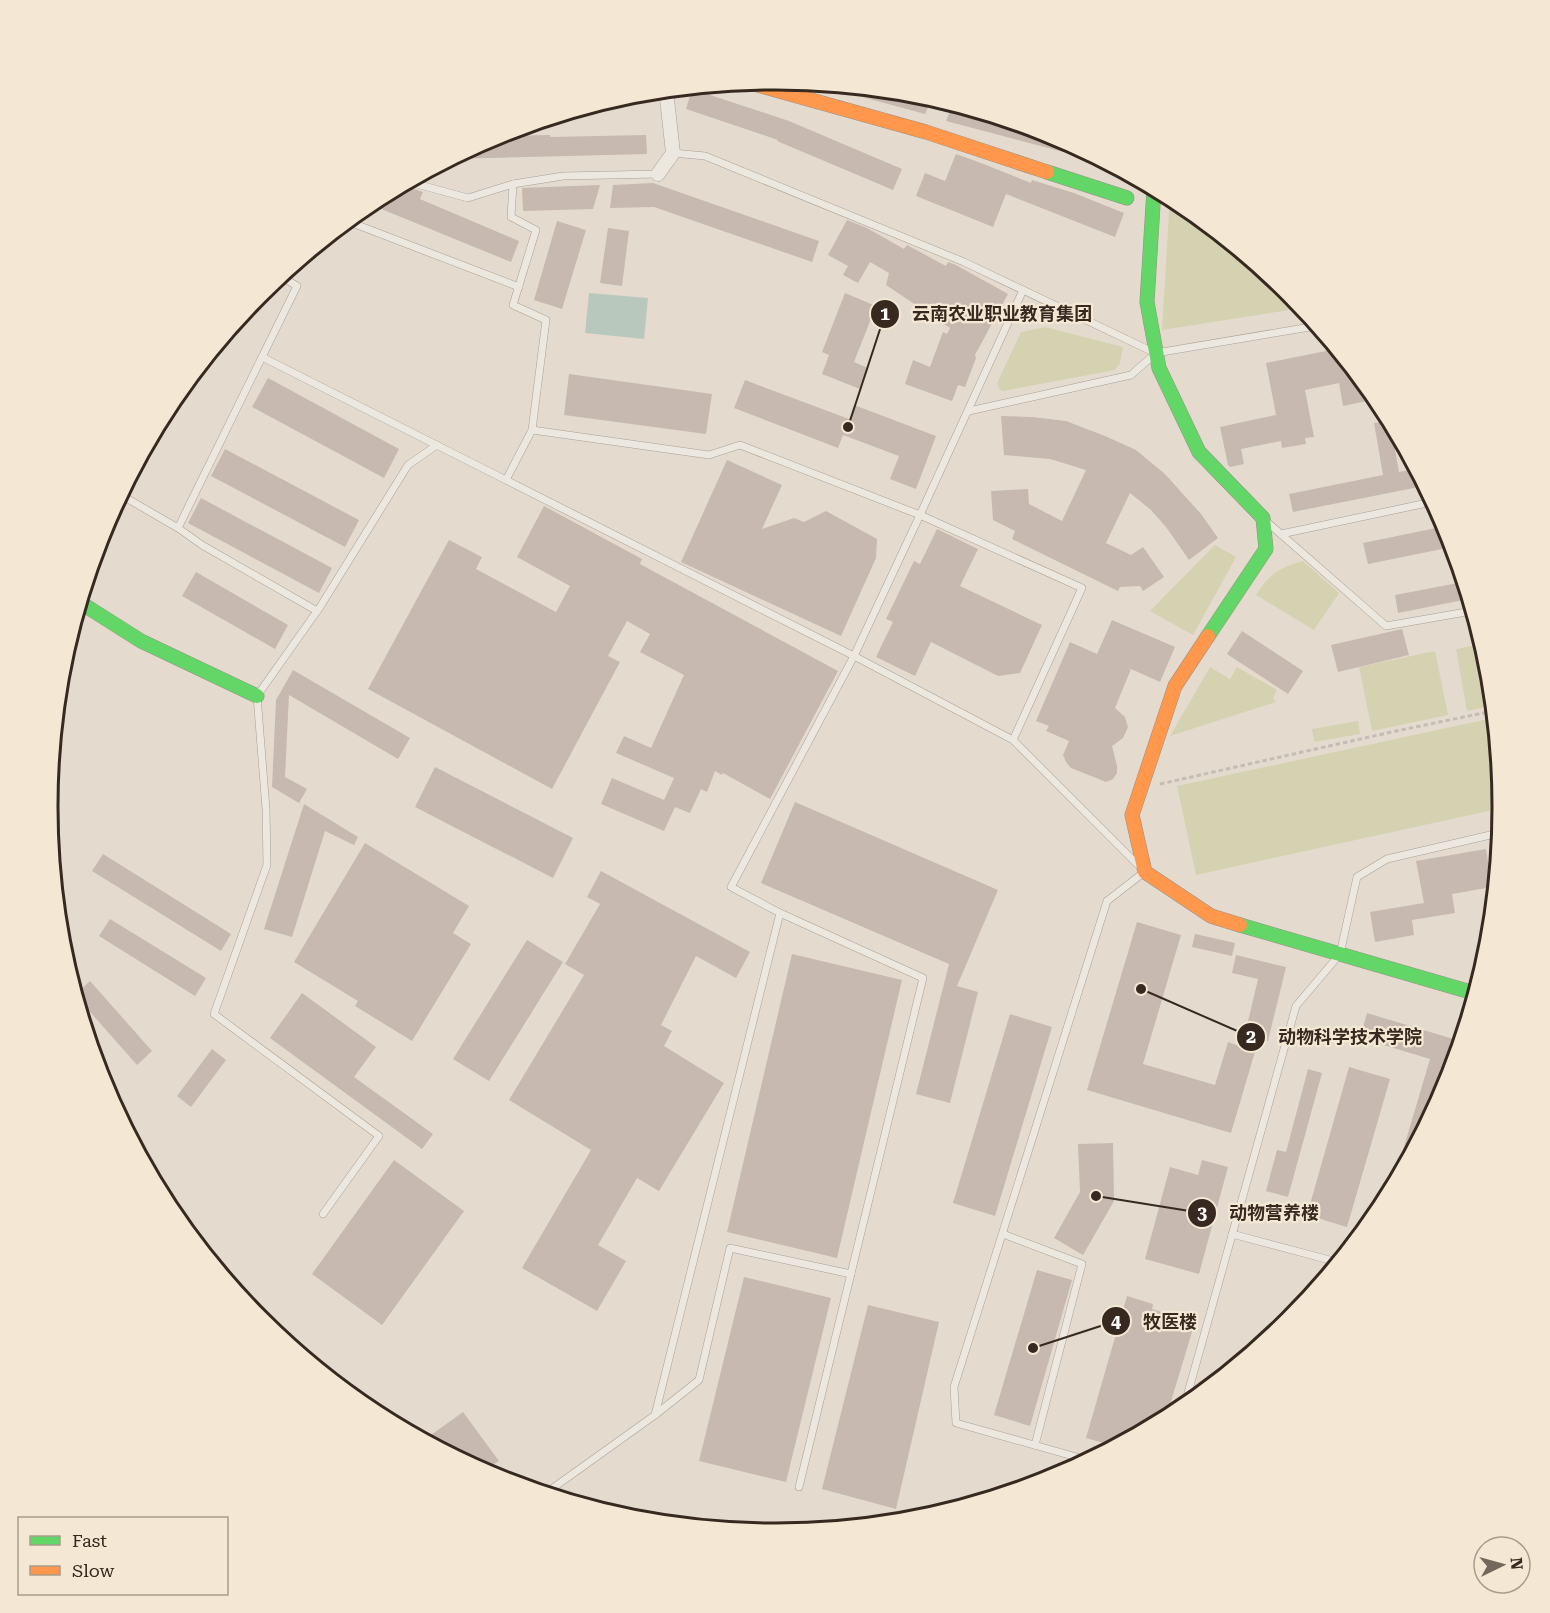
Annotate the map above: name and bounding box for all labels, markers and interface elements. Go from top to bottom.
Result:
callout: 云南农业职业教育集团 [870,296,1104,332]
text: 1 [880,303,890,324]
text: 云南农业职业教育集团 [912,303,1092,324]
callout: 动物科学技术学院 [1236,1019,1434,1055]
text: 2 [1246,1026,1256,1047]
text: 动物科学技术学院 [1278,1026,1422,1047]
callout: 动物营养楼 [1187,1195,1331,1231]
text: 3 [1197,1202,1207,1223]
text: 动物营养楼 [1229,1202,1319,1223]
callout: 牧医楼 [1101,1303,1209,1339]
text: 4 [1111,1311,1121,1332]
text: 牧医楼 [1143,1311,1197,1332]
legend [18,1517,228,1595]
text: Fast [72,1530,107,1551]
north arrow [1472,1535,1532,1595]
text: N [1506,1557,1526,1571]
text: Slow [72,1560,114,1581]

